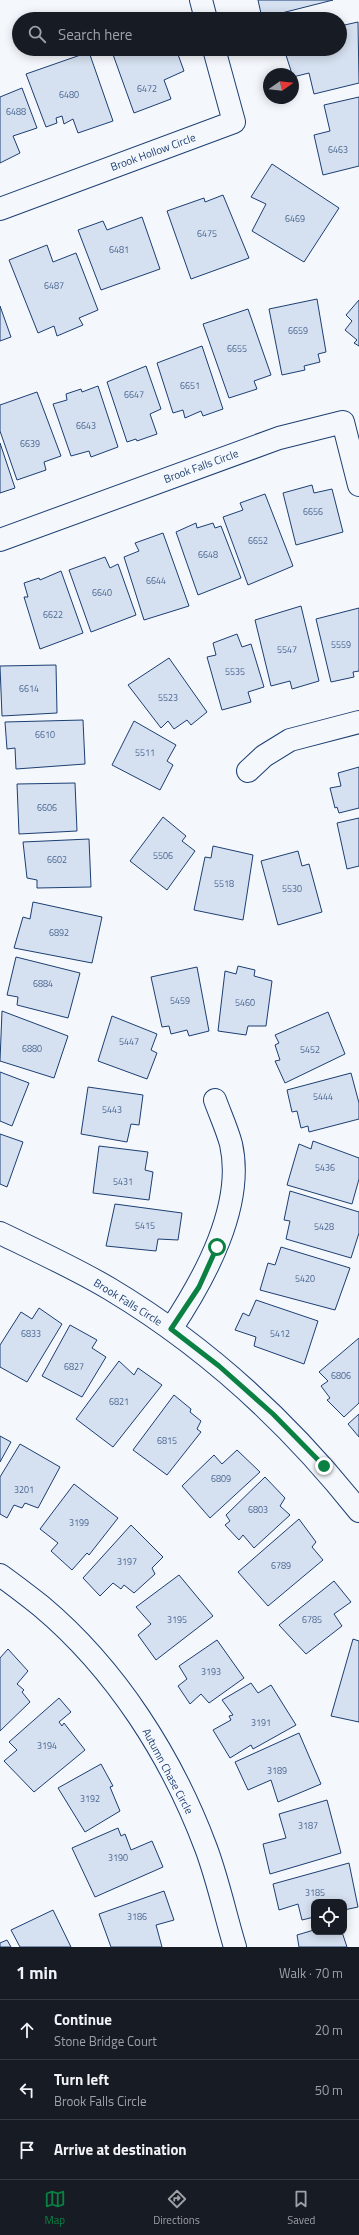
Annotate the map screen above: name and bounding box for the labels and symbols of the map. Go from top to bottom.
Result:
north arrow [263,68,299,104]
house number: 6472 [137,82,157,95]
house number: 6480 [59,88,79,101]
house number: 6488 [6,105,26,118]
street label: Brook Hollow Circle [108,129,198,175]
house number: 6463 [328,143,348,156]
house number: 6469 [285,212,305,225]
house number: 6475 [197,227,217,240]
house number: 6481 [109,243,129,256]
house number: 6487 [44,279,64,292]
house number: 6659 [288,324,308,337]
house number: 6655 [227,342,247,355]
house number: 6651 [180,379,200,392]
house number: 6647 [124,388,144,401]
house number: 6643 [76,419,96,432]
house number: 6639 [20,437,40,450]
street label: Brook Falls Circle [161,445,241,487]
house number: 6656 [303,505,323,518]
house number: 6652 [248,534,268,547]
house number: 6648 [198,548,218,561]
house number: 6644 [146,574,166,587]
house number: 6640 [92,586,112,599]
house number: 6622 [43,608,63,621]
house number: 5559 [331,638,351,651]
house number: 5547 [277,643,297,656]
house number: 5535 [225,665,245,678]
house number: 6614 [19,682,39,695]
house number: 5523 [158,691,178,704]
house number: 6610 [35,728,55,741]
house number: 5511 [135,746,155,759]
house number: 6606 [37,801,57,814]
house number: 5506 [153,849,173,862]
house number: 6602 [47,853,67,866]
house number: 5518 [214,877,234,890]
house number: 5530 [282,882,302,895]
house number: 6892 [49,926,69,939]
house number: 6884 [33,977,53,990]
house number: 5459 [170,994,190,1007]
house number: 5460 [235,996,255,1009]
house number: 5447 [119,1035,139,1048]
house number: 6880 [22,1042,42,1055]
house number: 5452 [300,1043,320,1056]
house number: 5444 [313,1090,333,1103]
house number: 5443 [102,1103,122,1116]
house number: 5436 [315,1161,335,1174]
house number: 5431 [113,1175,133,1188]
house number: 5415 [135,1219,155,1232]
house number: 5428 [314,1220,334,1233]
route start [208,1238,226,1256]
house number: 5420 [295,1272,315,1285]
street label: Brook Falls Circle [91,1274,166,1330]
house number: 6833 [21,1327,41,1340]
house number: 5412 [270,1327,290,1340]
house number: 6827 [64,1360,84,1373]
house number: 6806 [331,1369,351,1382]
house number: 6821 [109,1395,129,1408]
house number: 6815 [157,1434,177,1447]
route end [315,1457,333,1475]
house number: 6809 [211,1472,231,1485]
house number: 3201 [14,1483,34,1496]
house number: 6803 [248,1503,268,1516]
house number: 3199 [69,1516,89,1529]
house number: 3197 [117,1555,137,1568]
house number: 6789 [271,1559,291,1572]
house number: 3195 [167,1613,187,1626]
house number: 6785 [302,1613,322,1626]
house number: 3193 [201,1665,221,1678]
house number: 3191 [251,1716,271,1729]
street label: Autumn Chase Circle [139,1725,198,1817]
house number: 3194 [37,1739,57,1752]
house number: 3189 [267,1764,287,1777]
house number: 3192 [80,1792,100,1805]
house number: 3187 [298,1819,318,1832]
house number: 3190 [108,1851,128,1864]
house number: 3185 [305,1886,325,1899]
house number: 3186 [127,1910,147,1923]

